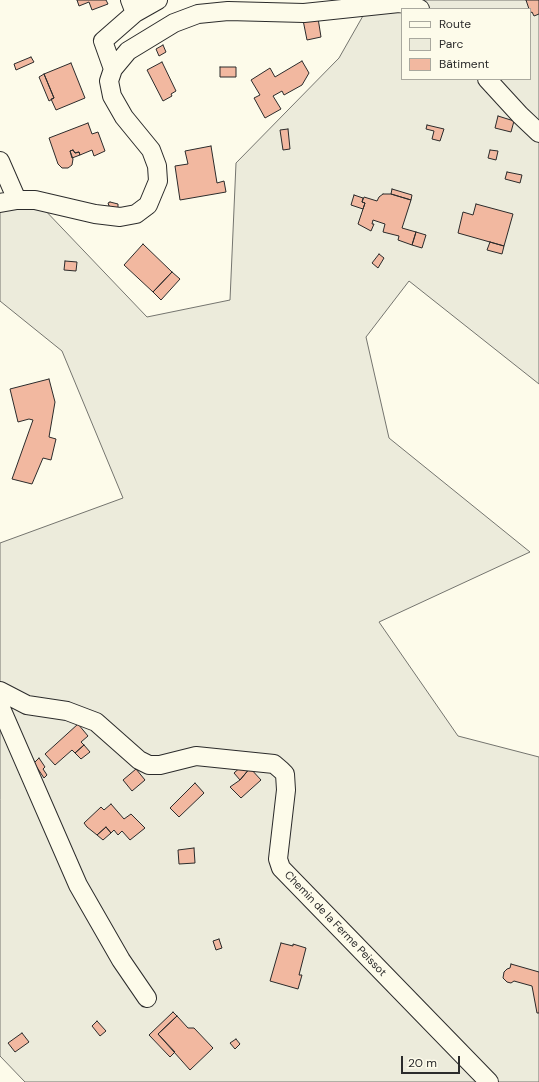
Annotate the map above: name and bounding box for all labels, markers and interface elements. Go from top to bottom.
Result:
legend [401,8,531,80]
text: Route [439,16,471,32]
text: Parc [439,36,463,52]
text: Bâtiment [439,56,489,72]
street label: Chemin de la Ferme Peissot [281,869,389,979]
scale bar [403,1048,462,1074]
text: 20 m [408,1055,437,1071]

